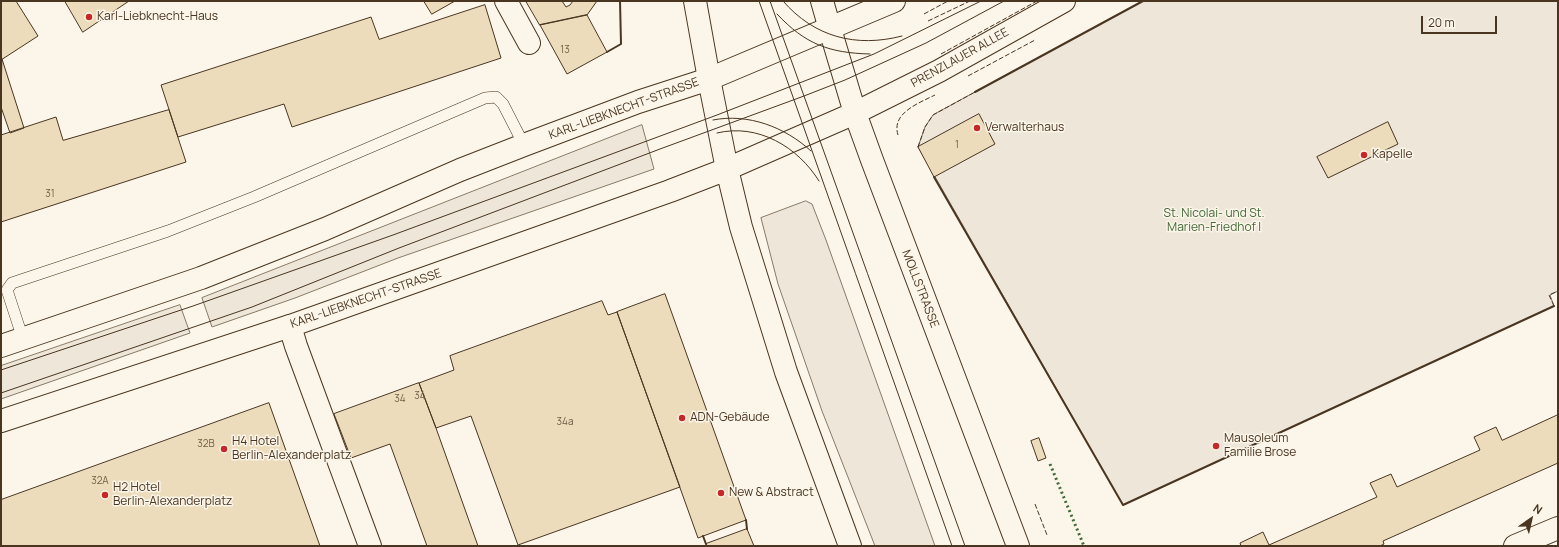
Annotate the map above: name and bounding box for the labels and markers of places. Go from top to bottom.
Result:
place label: Karl-Liebknecht-Haus [97,10,218,24]
marker: Karl-Liebknecht-Haus [84,12,94,22]
place label: Verwalterhaus [985,121,1064,135]
marker: Verwalterhaus [972,123,982,133]
place label: Kapelle [1372,148,1413,162]
marker: Kapelle [1359,150,1369,160]
place label: ADN-Gebäude [690,411,769,425]
marker: ADN-Gebäude [677,413,687,423]
place label: Mausoleum Familie Brose [1224,432,1296,460]
place label: H4 Hotel Berlin-Alexanderplatz [232,435,351,463]
marker: Mausoleum Familie Brose [1211,441,1221,451]
marker: H4 Hotel Berlin-Alexanderplatz [219,444,229,454]
place label: H2 Hotel Berlin-Alexanderplatz [113,481,232,509]
place label: New & Abstract [729,486,814,500]
marker: New & Abstract [716,488,726,498]
marker: H2 Hotel Berlin-Alexanderplatz [100,490,110,500]

